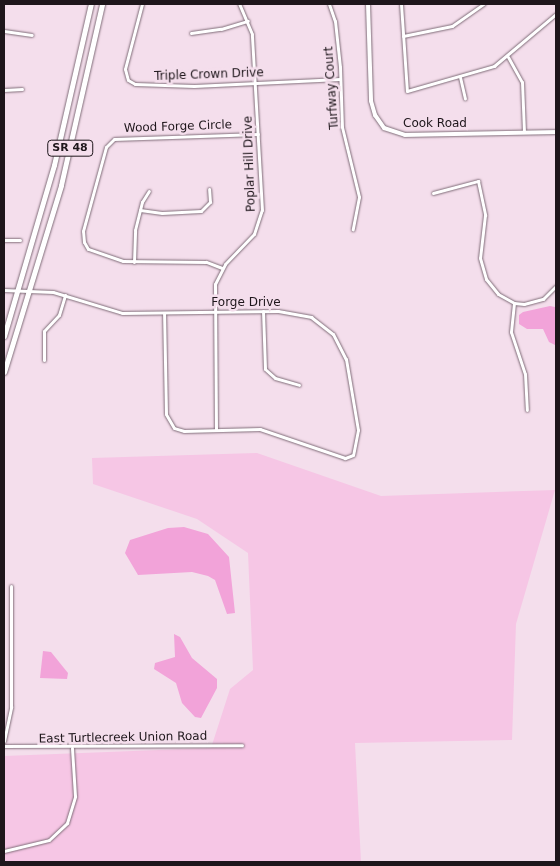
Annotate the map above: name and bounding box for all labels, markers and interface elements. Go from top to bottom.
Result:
street label: Turfway Court [322,46,342,130]
street label: Triple Crown Drive [154,66,264,84]
street label: Poplar Hill Drive [241,116,259,212]
street label: Cook Road [403,117,467,131]
street label: Wood Forge Circle [124,118,232,136]
road number: SR 48 [46,140,94,156]
street label: Forge Drive [211,296,281,310]
street label: East Turtlecreek Union Road [39,729,207,747]

